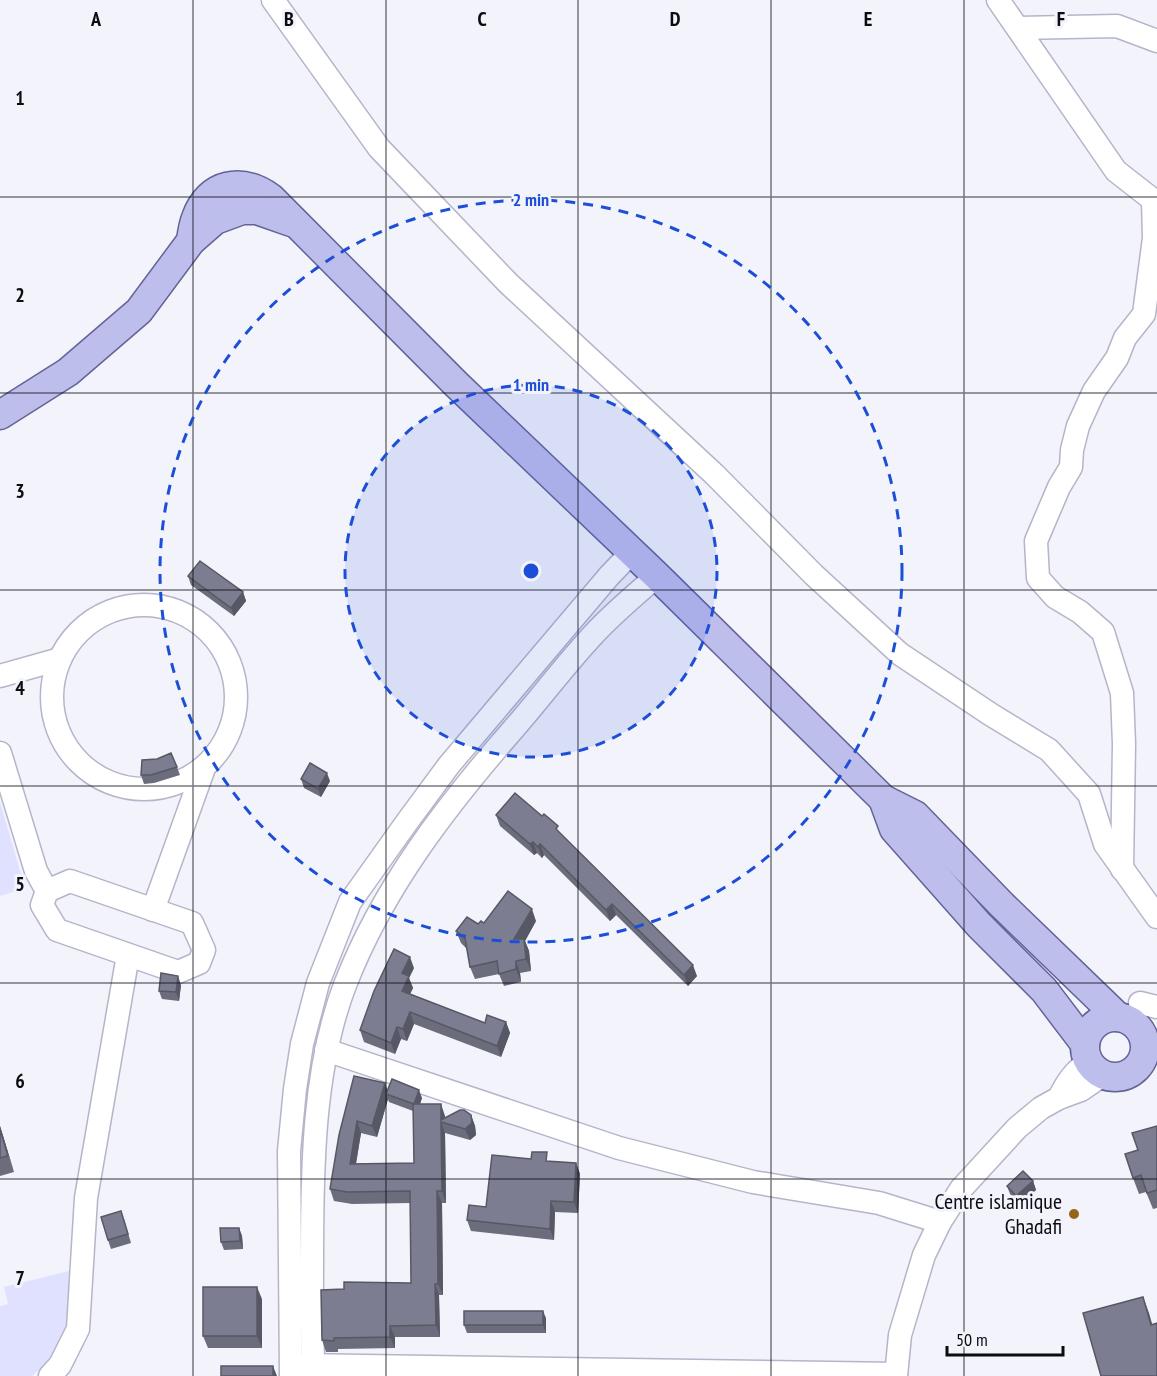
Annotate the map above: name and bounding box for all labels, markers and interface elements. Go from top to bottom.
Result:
text: A [90,6,102,32]
text: B [284,6,294,32]
text: C [477,6,487,32]
text: D [670,6,681,32]
text: E [864,6,872,32]
text: F [1057,6,1065,32]
text: 1 [15,85,25,111]
text: 2 min [513,188,549,211]
text: 2 [15,282,25,308]
text: 1 min [513,373,549,396]
text: 3 [15,478,25,504]
centre of rings [521,561,541,581]
text: 4 [15,675,25,701]
text: 5 [15,871,25,897]
text: 6 [15,1068,25,1094]
place label: Centre islamique Ghadafi [935,1187,1062,1240]
marker: Centre islamique Ghadafi [1067,1207,1081,1221]
text: 7 [15,1265,25,1291]
scale bar [947,1319,1062,1357]
text: 50 m [956,1328,988,1351]

